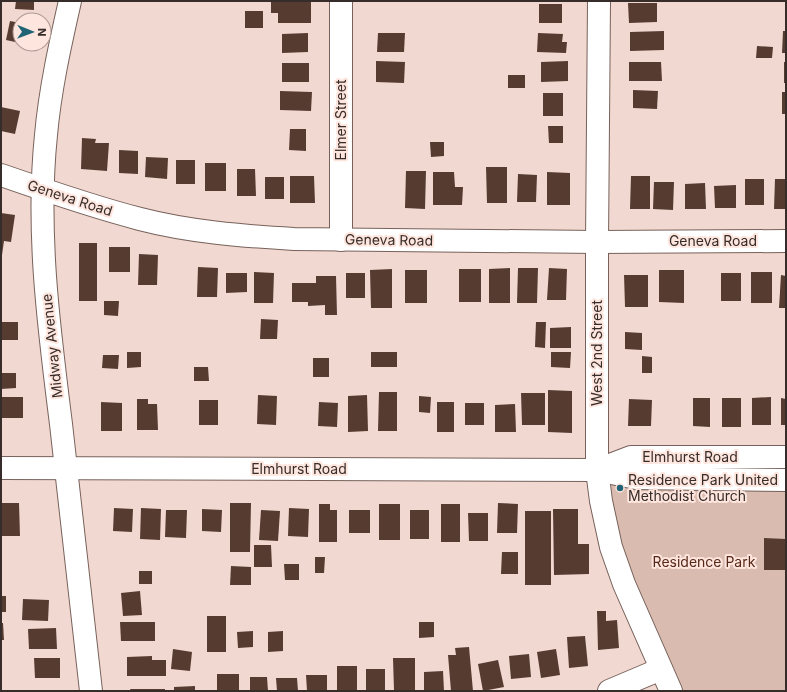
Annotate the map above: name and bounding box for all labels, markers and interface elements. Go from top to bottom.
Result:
north arrow [12,12,52,52]
text: N [35,28,49,36]
street label: Elmer Street [332,79,349,160]
street label: Geneva Road [26,176,115,219]
street label: Geneva Road [345,230,433,249]
street label: Geneva Road [669,232,757,249]
street label: Midway Avenue [38,293,65,399]
street label: West 2nd Street [588,300,605,406]
street label: Elmhurst Road [642,448,738,465]
street label: Elmhurst Road [251,460,347,477]
place label: Residence Park United Methodist Church [628,471,778,504]
marker: Residence Park United Methodist Church [615,483,625,493]
park label: Residence Park [653,553,756,570]

